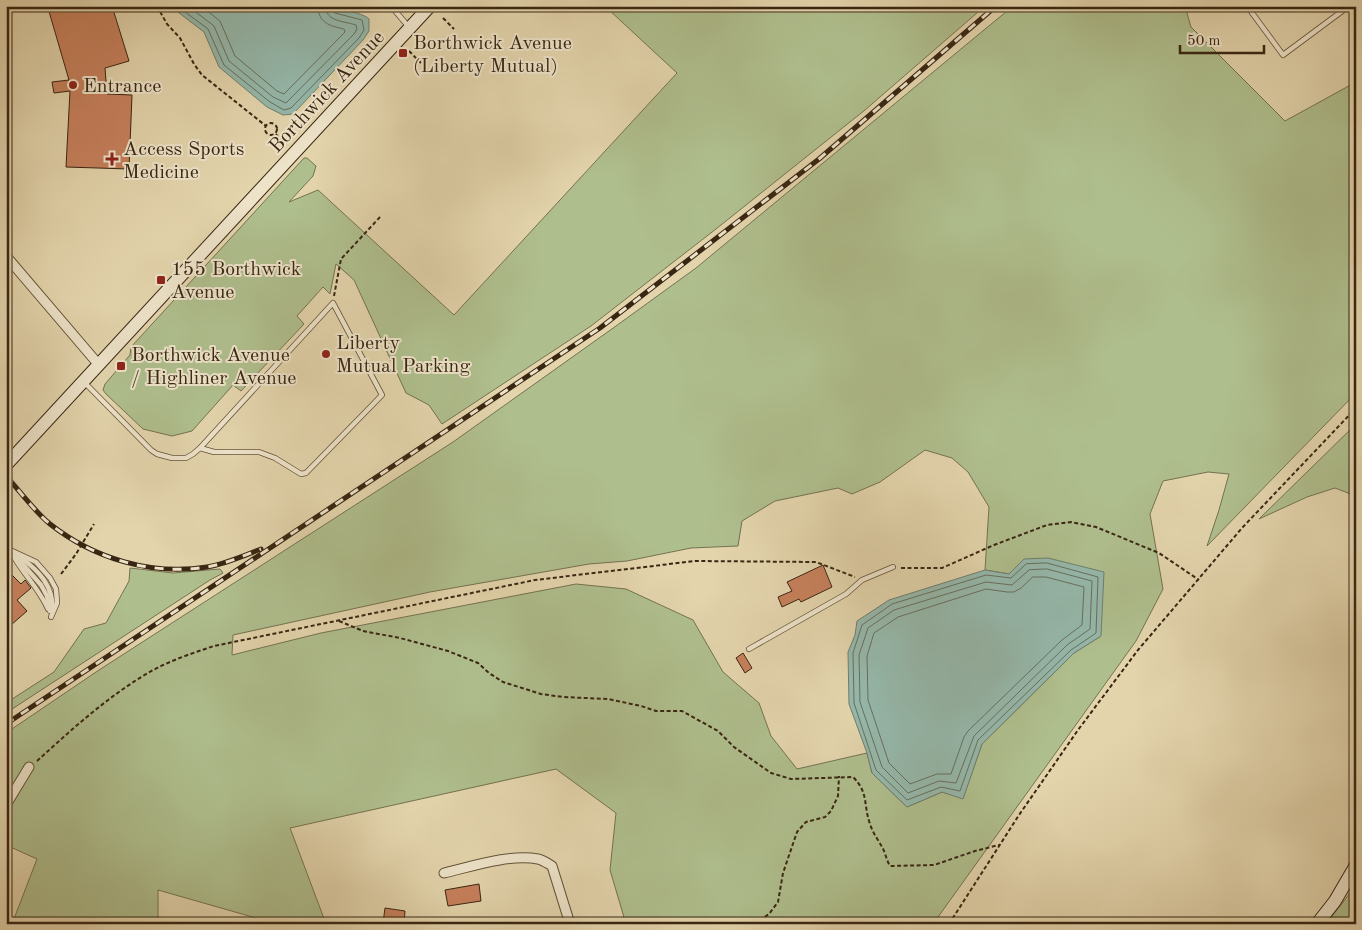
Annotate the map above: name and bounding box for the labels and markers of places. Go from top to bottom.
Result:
place label: Borthwick Avenue (Liberty Mutual) [413,34,572,77]
marker: Borthwick Avenue (Liberty Mutual) [397,47,409,59]
place label: Entrance [83,77,161,97]
marker: Entrance [67,79,79,91]
place label: Access Sports Medicine [123,140,244,183]
marker: Access Sports Medicine [105,152,119,166]
place label: 155 Borthwick Avenue [171,260,301,303]
marker: 155 Borthwick Avenue [155,274,167,286]
place label: Liberty Mutual Parking [336,334,470,377]
place label: Borthwick Avenue / Highliner Avenue [131,346,297,389]
marker: Liberty Mutual Parking [320,348,332,360]
marker: Borthwick Avenue / Highliner Avenue [115,360,127,372]

